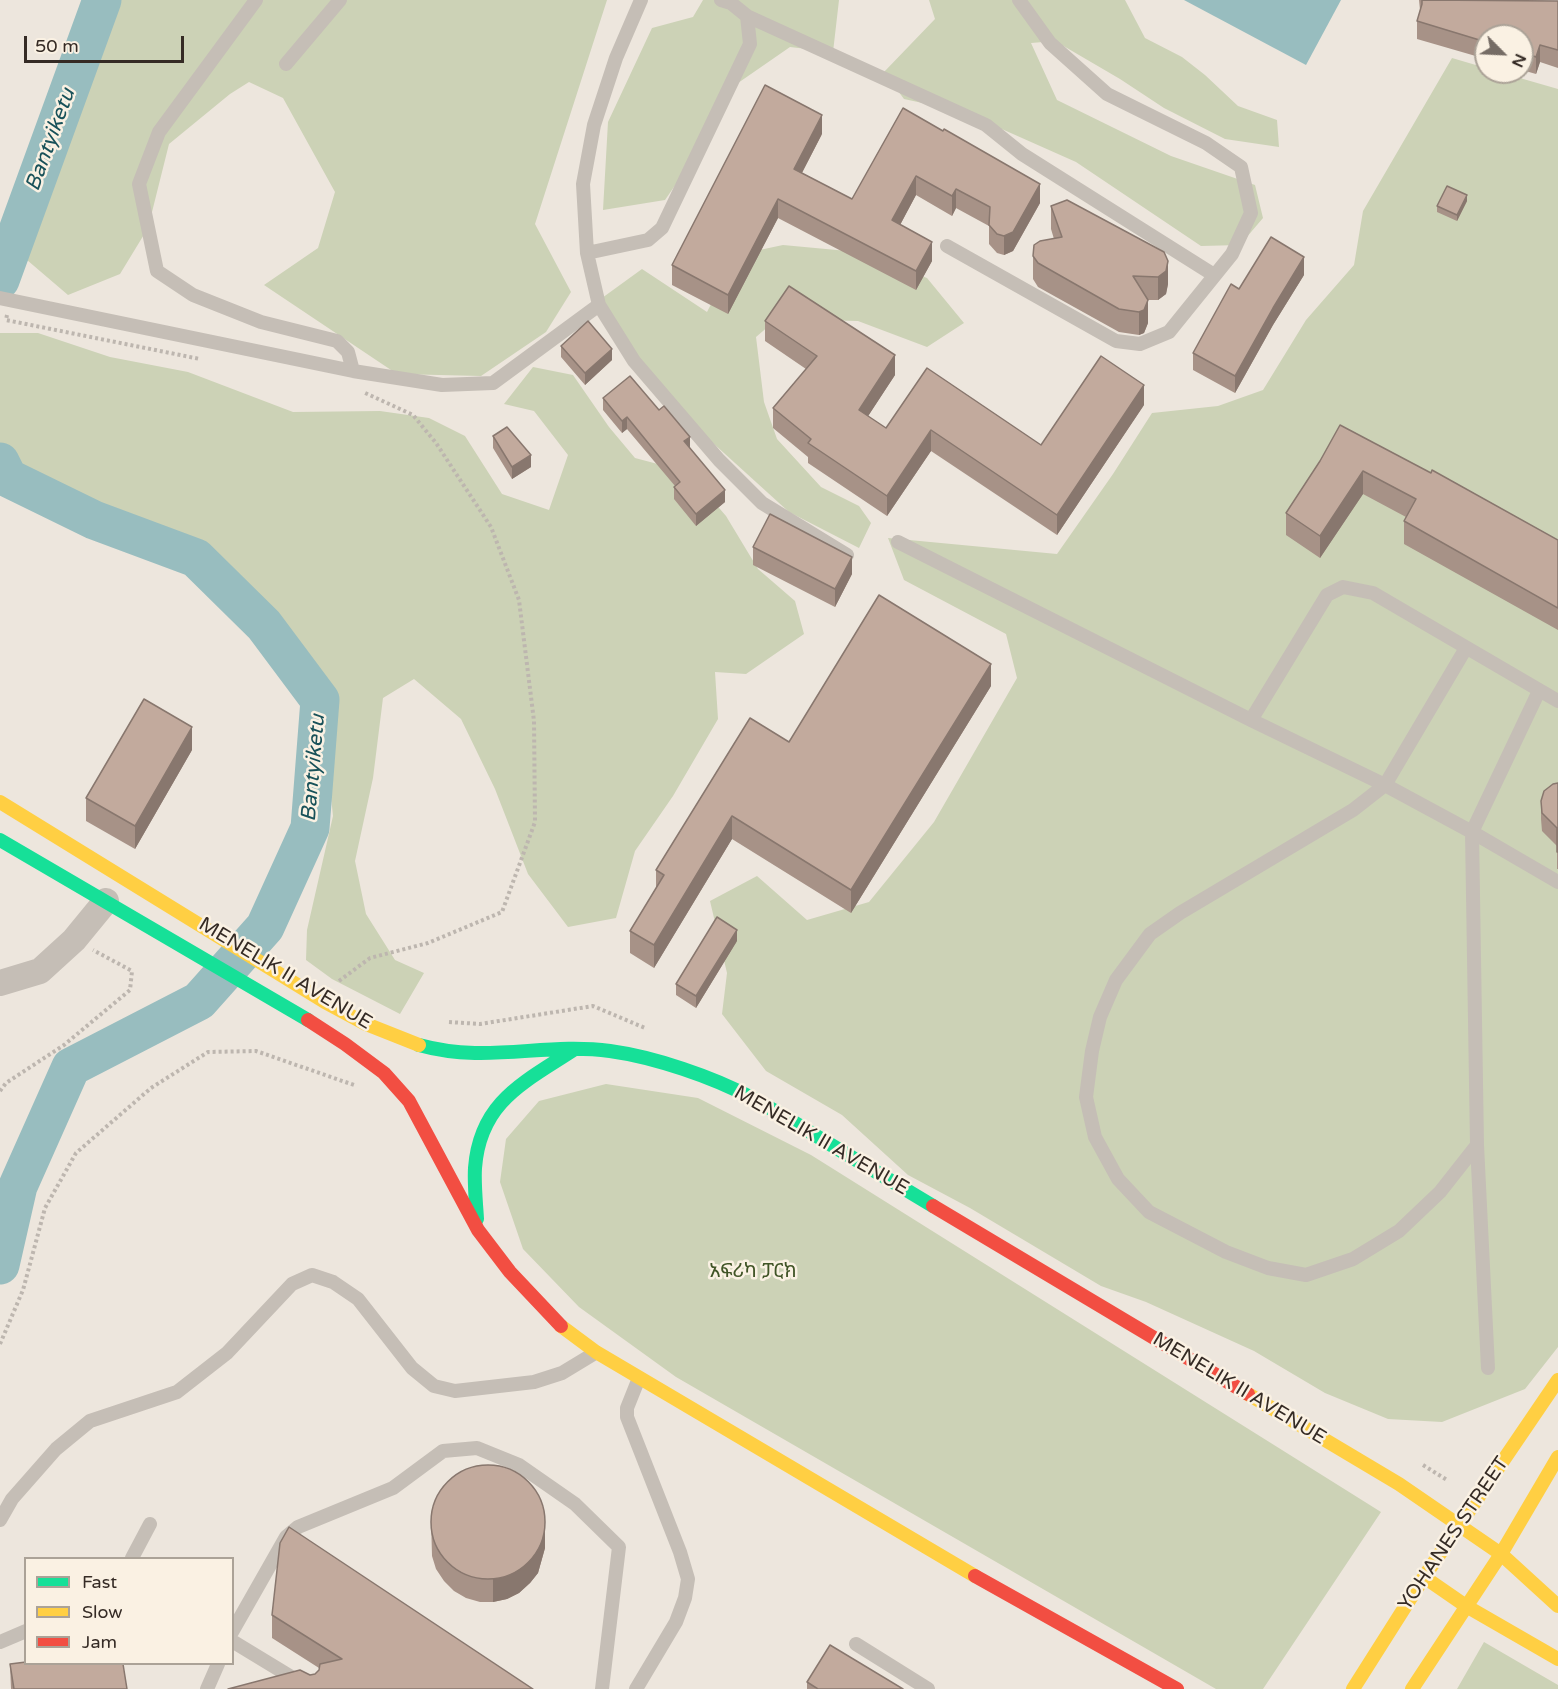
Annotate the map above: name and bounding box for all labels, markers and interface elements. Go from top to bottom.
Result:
scale bar [27,24,188,62]
north arrow [1474,24,1534,84]
text: 50 m [35,35,79,57]
text: N [1507,51,1530,70]
water label: Bantyiketu [21,85,81,195]
water label: Bantyiketu [297,713,331,823]
street label: MENELIK II AVENUE [194,913,376,1035]
street label: MENELIK II AVENUE [729,1081,913,1201]
park label: አፍሪካ ፓርክ [709,1260,797,1284]
street label: MENELIK II AVENUE [1148,1328,1330,1450]
street label: YOHANES STREET [1394,1452,1514,1616]
legend [24,1557,234,1665]
text: Fast [82,1571,117,1593]
text: Slow [82,1601,123,1623]
text: Jam [82,1631,117,1653]

